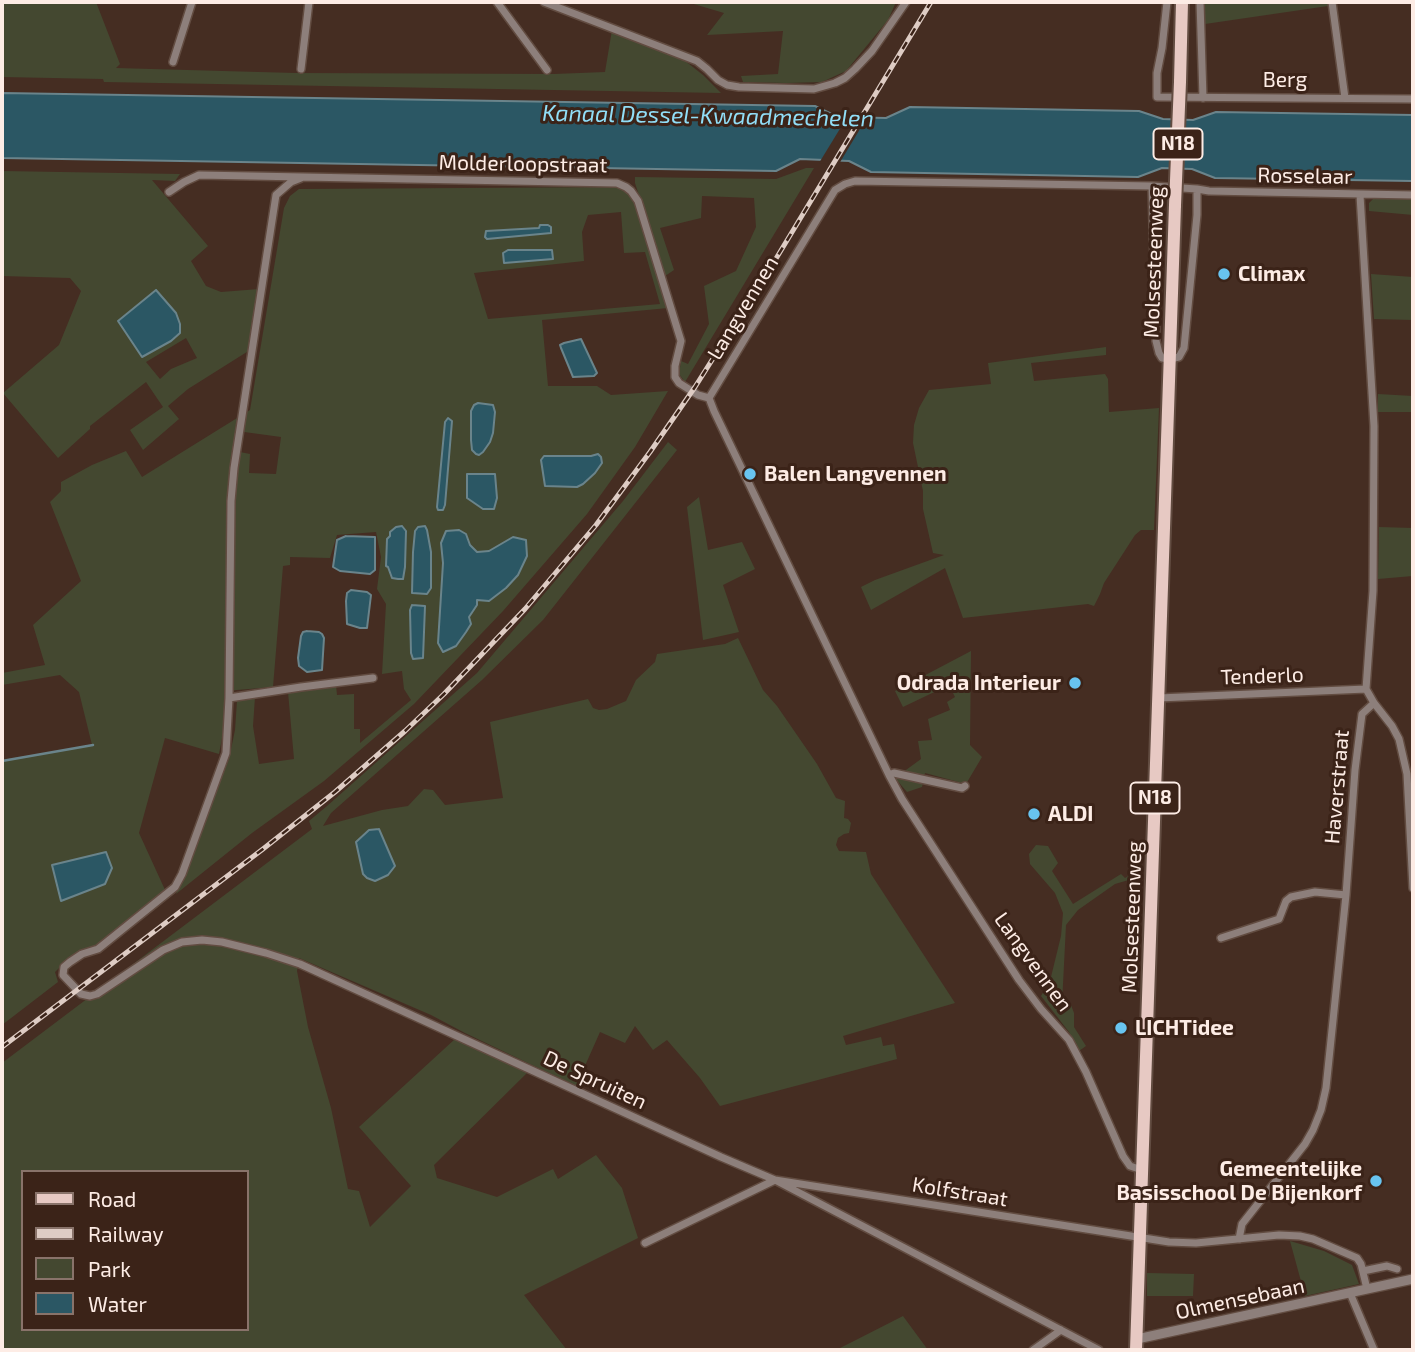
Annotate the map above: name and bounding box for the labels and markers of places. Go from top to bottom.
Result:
place label: Climax [1238,261,1305,287]
marker: Climax [1216,266,1232,282]
place label: Balen Langvennen [764,461,947,487]
marker: Balen Langvennen [742,466,758,482]
place label: Odrada Interieur [897,670,1061,696]
marker: Odrada Interieur [1067,675,1083,691]
place label: ALDI [1048,801,1093,827]
marker: ALDI [1026,806,1042,822]
place label: LICHTidee [1135,1015,1234,1041]
marker: LICHTidee [1113,1020,1129,1036]
place label: Gemeentelijke Basisschool De Bijenkorf [1116,1156,1362,1206]
marker: Gemeentelijke Basisschool De Bijenkorf [1368,1173,1384,1189]

